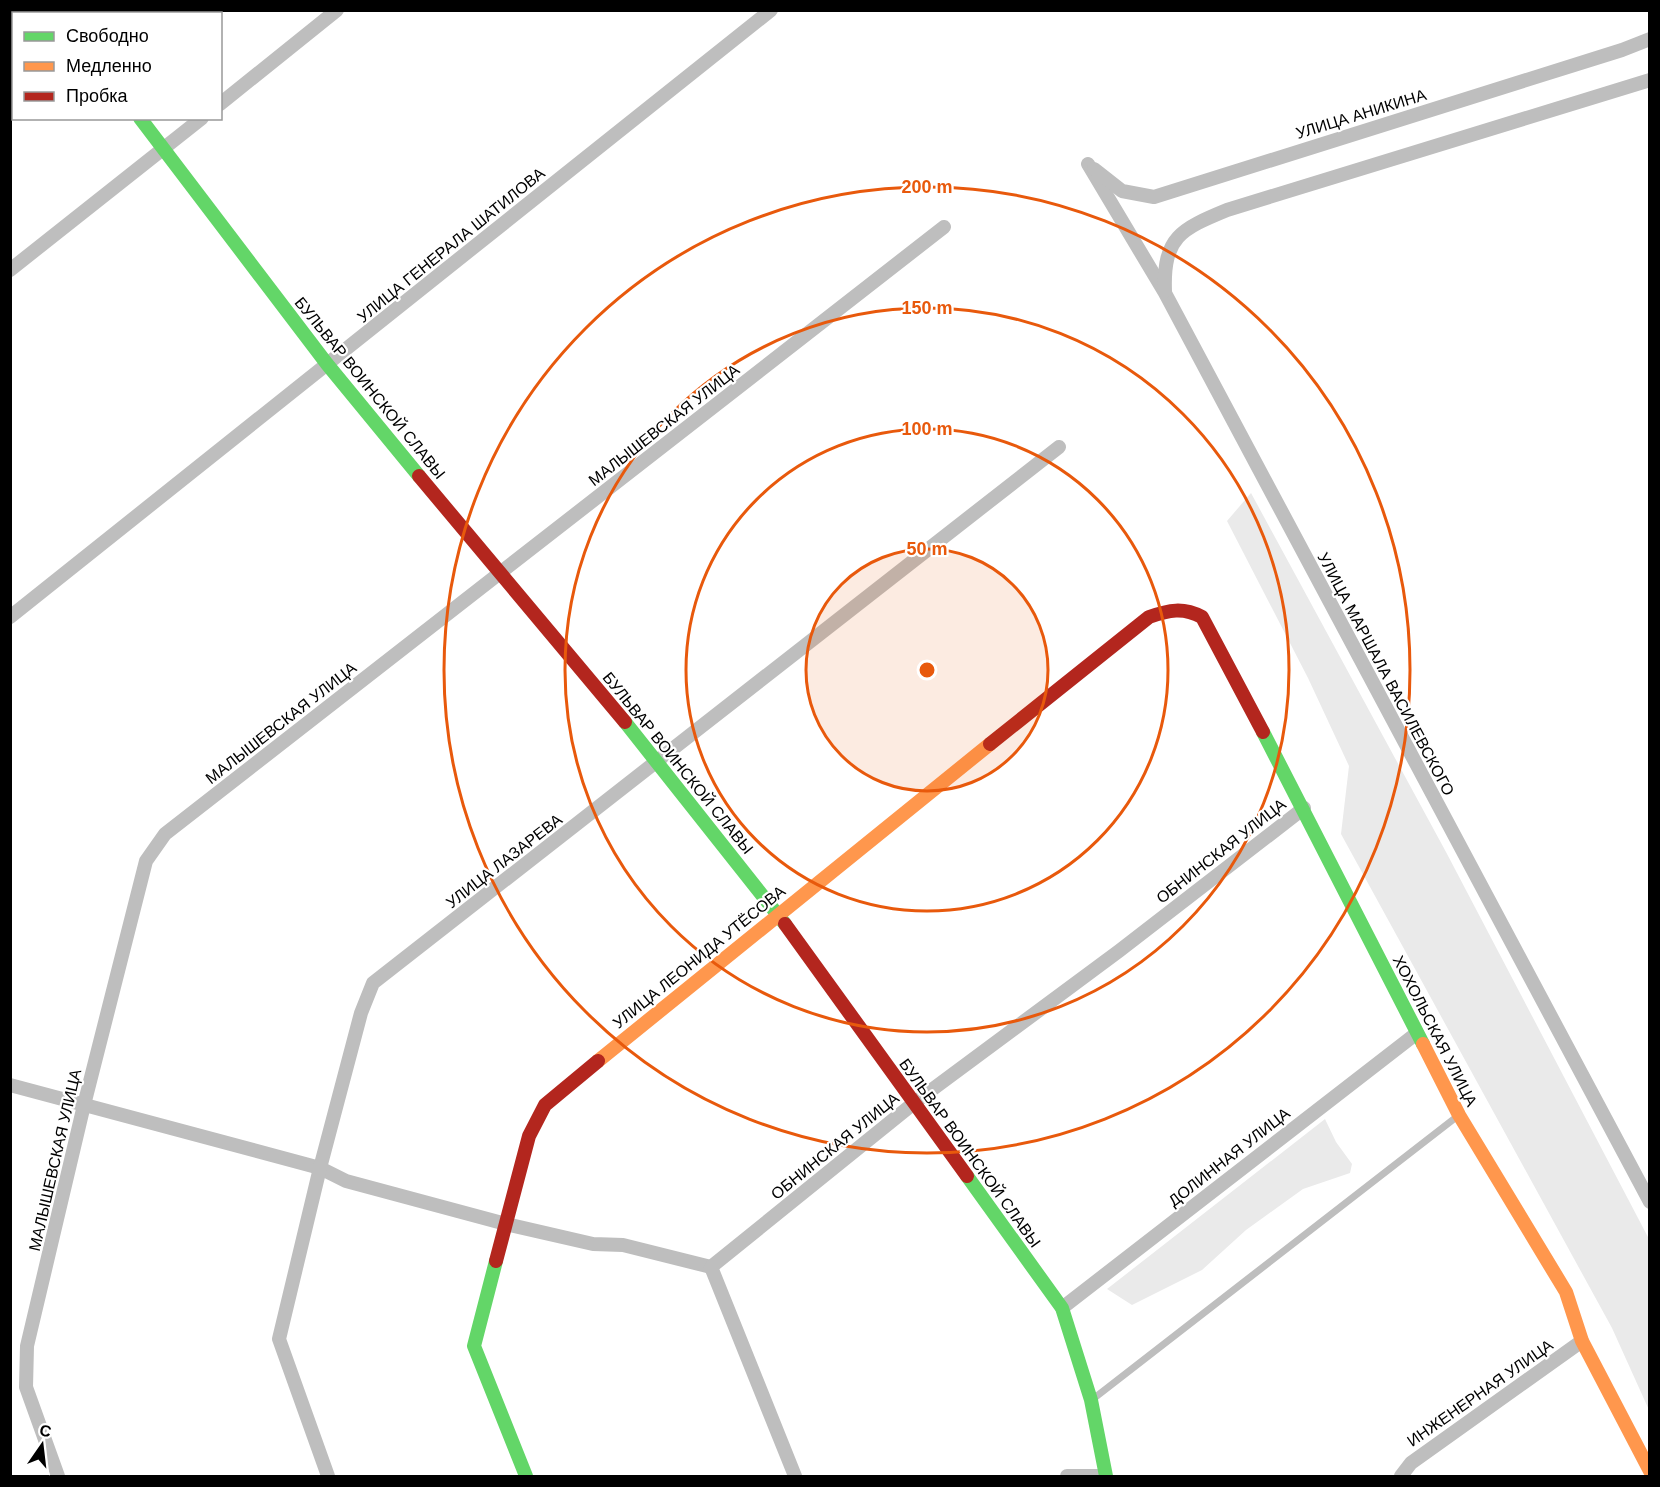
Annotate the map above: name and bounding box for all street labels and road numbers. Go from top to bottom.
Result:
street label: УЛИЦА АНИКИНА [1294,86,1429,142]
street label: УЛИЦА ГЕНЕРАЛА ШАТИЛОВА [354,164,548,326]
street label: БУЛЬВАР ВОИНСКОЙ СЛАВЫ [292,293,449,482]
street label: МАЛЫШЕВСКАЯ УЛИЦА [585,361,743,489]
street label: УЛИЦА МАРШАЛА ВАСИЛЕВСКОГО [1314,550,1458,798]
street label: МАЛЫШЕВСКАЯ УЛИЦА [202,659,360,787]
street label: БУЛЬВАР ВОИНСКОЙ СЛАВЫ [600,668,757,857]
street label: ОБНИНСКАЯ УЛИЦА [1153,795,1289,907]
street label: УЛИЦА ЛАЗАРЕВА [443,810,565,911]
street label: УЛИЦА ЛЕОНИДА УТЁСОВА [610,882,789,1032]
street label: ХОХОЛЬСКАЯ УЛИЦА [1390,953,1481,1109]
street label: БУЛЬВАР ВОИНСКОЙ СЛАВЫ [896,1055,1045,1250]
street label: МАЛЫШЕВСКАЯ УЛИЦА [26,1067,84,1253]
street label: ОБНИНСКАЯ УЛИЦА [768,1089,902,1203]
street label: ДОЛИННАЯ УЛИЦА [1165,1104,1293,1210]
street label: ИНЖЕНЕРНАЯ УЛИЦА [1404,1336,1556,1450]

